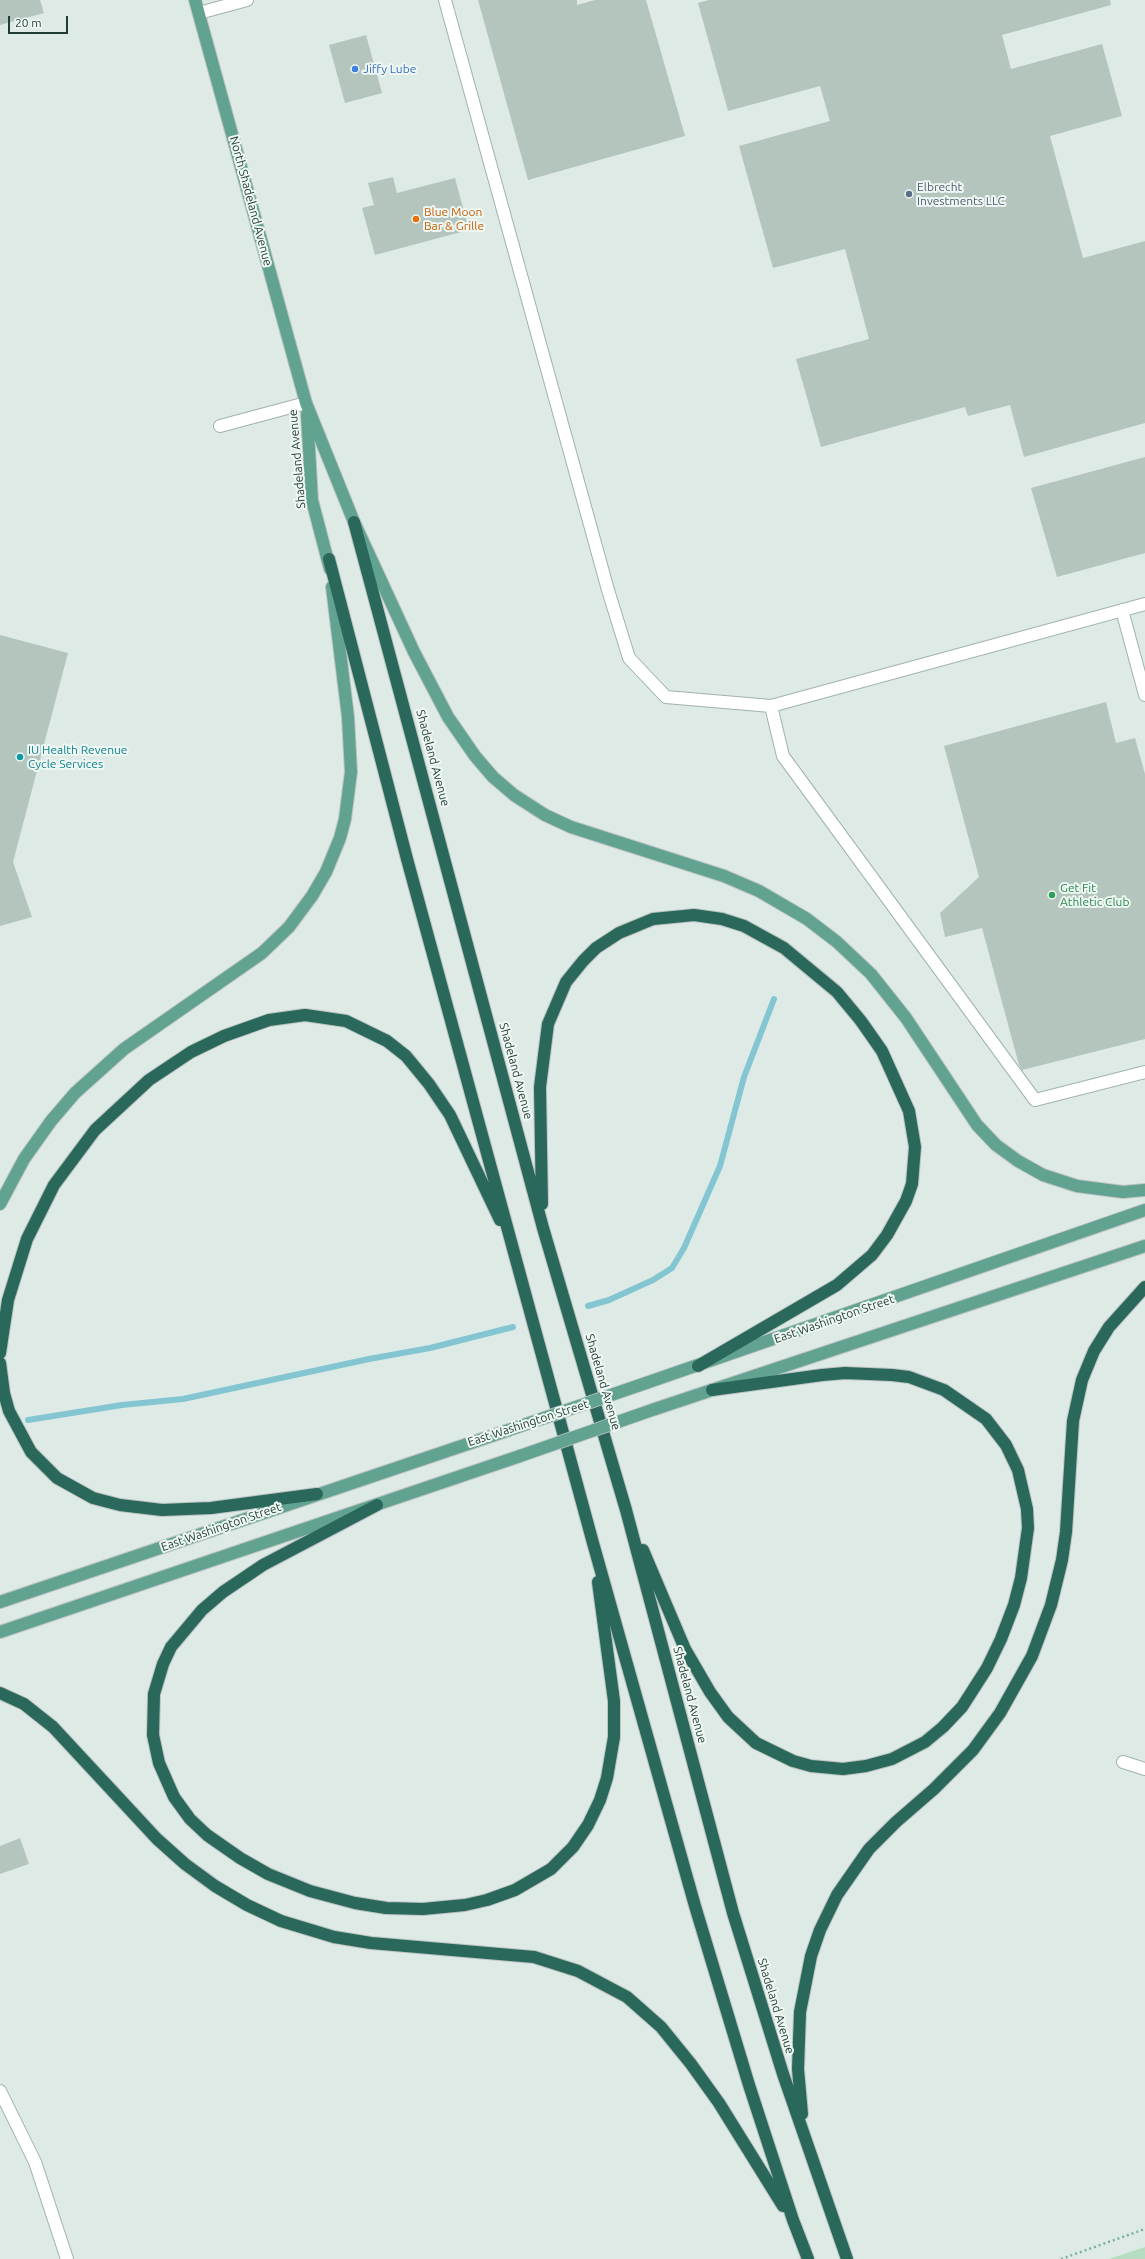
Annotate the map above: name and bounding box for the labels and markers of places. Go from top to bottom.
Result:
place label: Jiffy Lube [363,62,416,76]
marker: Jiffy Lube [350,64,360,74]
place label: Elbrecht Investments LLC [917,180,1005,208]
marker: Elbrecht Investments LLC [904,189,914,199]
place label: Blue Moon Bar & Grille [424,205,484,233]
marker: Blue Moon Bar & Grille [411,214,421,224]
place label: IU Health Revenue Cycle Services [28,743,127,771]
marker: IU Health Revenue Cycle Services [15,752,25,762]
place label: Get Fit Athletic Club [1060,881,1129,909]
marker: Get Fit Athletic Club [1047,890,1057,900]

